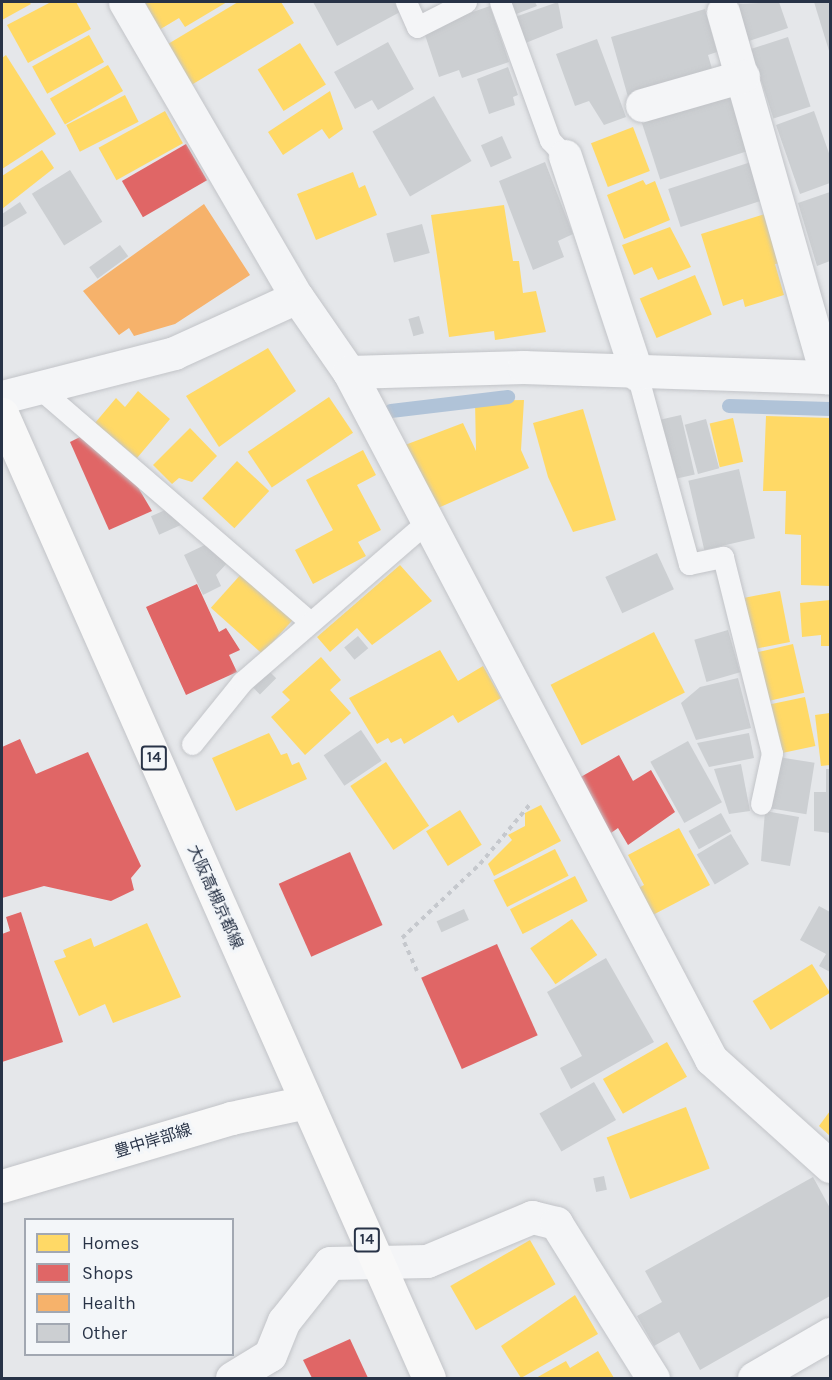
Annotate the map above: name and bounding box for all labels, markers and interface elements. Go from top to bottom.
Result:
road number: 14 [140,746,168,770]
street label: 大阪高槻京都線 [183,842,247,952]
street label: 豊中岸部線 [112,1120,194,1162]
legend [24,1218,234,1356]
road number: 14 [354,1228,380,1252]
text: Homes [82,1232,139,1254]
text: Shops [82,1262,134,1284]
text: Health [82,1292,136,1314]
text: Other [82,1322,127,1344]

